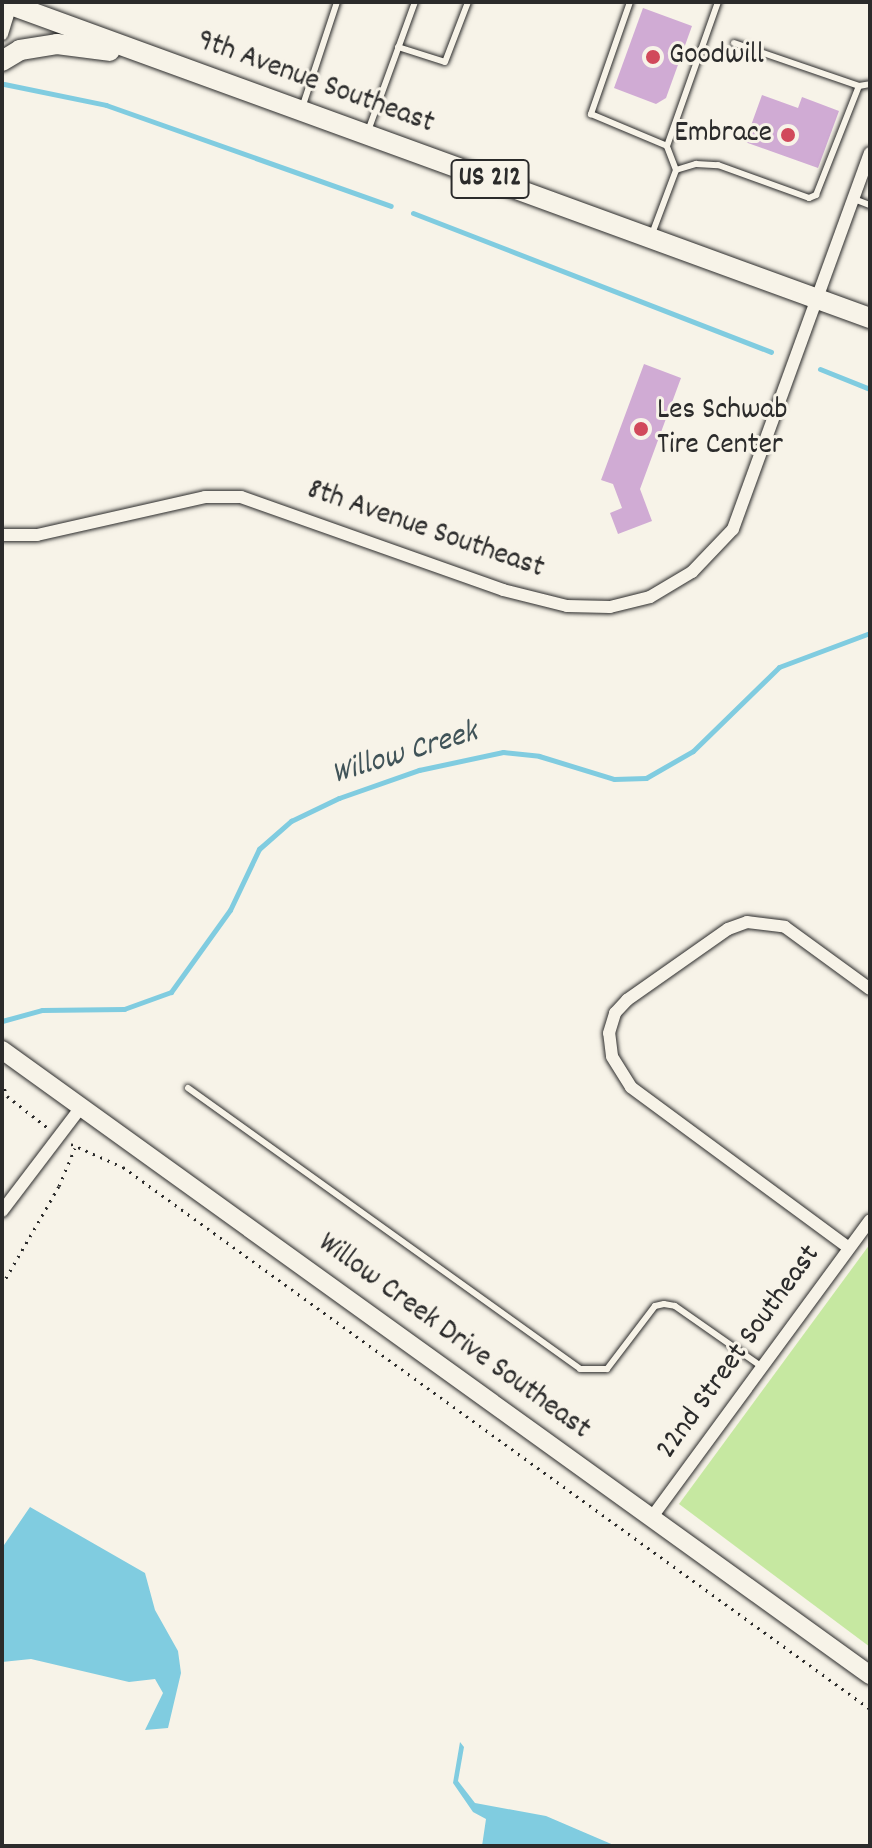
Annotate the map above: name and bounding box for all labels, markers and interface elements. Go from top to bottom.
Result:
street label: 9th Avenue Southeast [192,24,438,144]
place label: Goodwill [669,39,764,75]
marker: Goodwill [644,48,662,66]
place label: Embrace [674,117,772,153]
marker: Embrace [779,126,797,144]
road number: US 212 [450,155,530,203]
place label: Les Schwab Tire Center [657,394,787,464]
marker: Les Schwab Tire Center [632,420,650,438]
street label: 8th Avenue Southeast [302,474,548,588]
water label: Willow Creek [327,715,483,795]
street label: Willow Creek Drive Southeast [310,1227,596,1449]
street label: 22nd Street Southeast [650,1239,830,1467]

